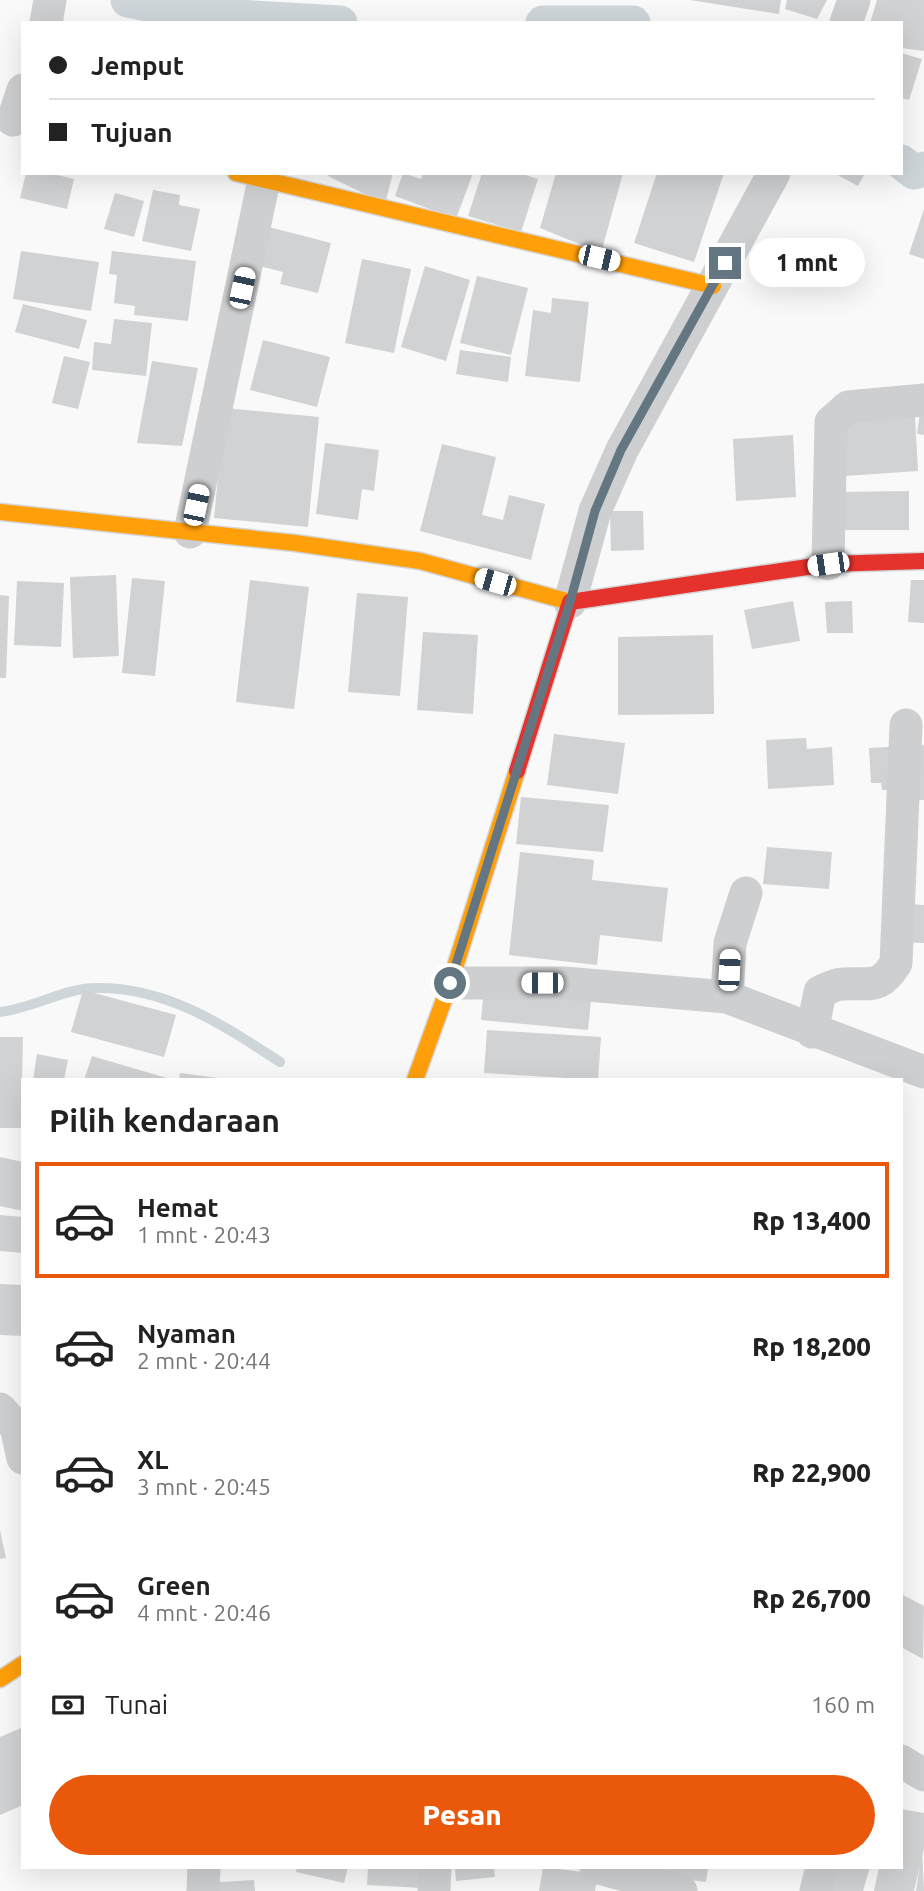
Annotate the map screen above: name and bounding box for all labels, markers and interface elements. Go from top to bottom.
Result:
text: Jemput [91,51,184,80]
text: Tujuan [91,118,172,147]
callout: 1 mnt [750,238,865,288]
car [577,243,622,273]
route end [709,247,741,279]
text: 1 mnt [776,250,838,275]
car [228,265,257,311]
car [182,482,211,528]
car [806,551,851,577]
car [472,566,519,598]
car [718,948,741,992]
route start [434,967,466,999]
car [522,973,564,994]
text: Pilih kendaraan [49,1102,280,1138]
icon: car [53,1189,116,1252]
text: Hemat [137,1193,219,1222]
text: Rp 13,400 [752,1206,871,1235]
text: 1 mnt · 20:43 [137,1222,271,1247]
icon: car [53,1315,116,1378]
text: Nyaman [137,1319,236,1348]
text: Rp 18,200 [752,1332,871,1361]
text: 2 mnt · 20:44 [137,1348,271,1373]
icon: car [53,1441,116,1504]
text: XL [137,1445,168,1474]
text: Rp 22,900 [752,1458,871,1487]
text: 3 mnt · 20:45 [137,1474,271,1499]
icon: car [53,1567,116,1630]
text: Green [137,1571,211,1600]
text: Rp 26,700 [752,1584,871,1613]
text: 4 mnt · 20:46 [137,1600,271,1625]
icon: cash [49,1686,87,1724]
text: Tunai [105,1690,168,1719]
text: 160 m [811,1692,875,1717]
button: Pesan [49,1775,875,1855]

